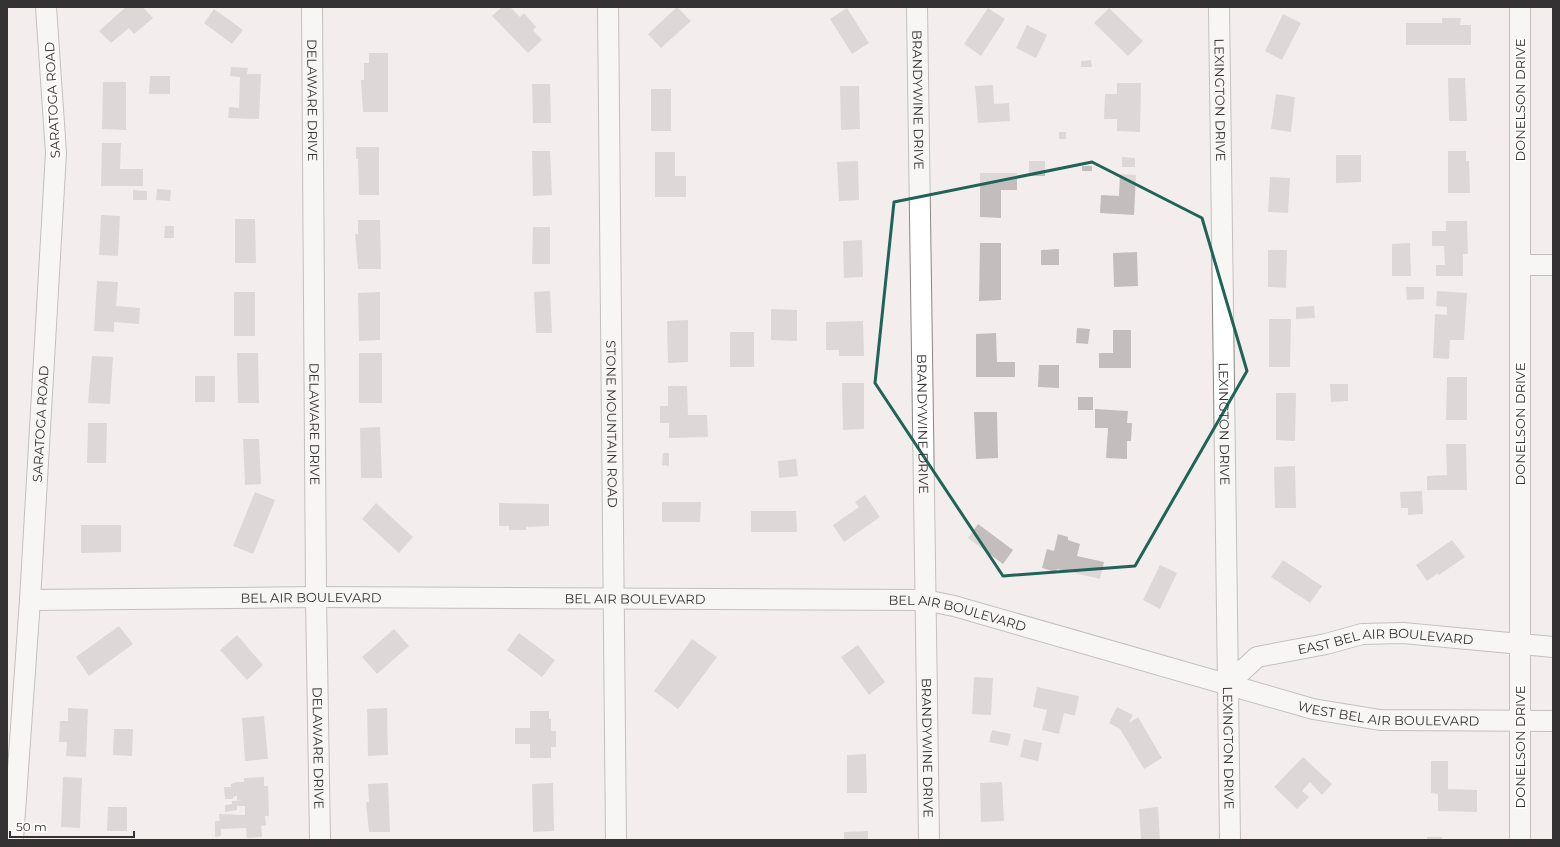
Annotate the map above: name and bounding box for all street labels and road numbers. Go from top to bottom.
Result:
street label: BRANDYWINE DRIVE [909,30,927,170]
street label: LEXINGTON DRIVE [1211,38,1229,162]
street label: DELAWARE DRIVE [304,39,321,161]
street label: DONELSON DRIVE [1512,39,1528,161]
street label: SARATOGA ROAD [41,41,63,159]
street label: STONE MOUNTAIN ROAD [603,340,621,508]
street label: BRANDYWINE DRIVE [914,354,932,494]
street label: LEXINGTON DRIVE [1216,362,1233,486]
street label: DELAWARE DRIVE [306,363,323,485]
street label: DONELSON DRIVE [1512,363,1528,485]
street label: SARATOGA ROAD [29,365,52,483]
street label: BEL AIR BOULEVARD [240,589,382,606]
street label: BEL AIR BOULEVARD [564,590,706,607]
street label: BEL AIR BOULEVARD [888,592,1028,634]
street label: EAST BEL AIR BOULEVARD [1296,625,1474,657]
street label: BRANDYWINE DRIVE [919,678,937,818]
street label: LEXINGTON DRIVE [1220,686,1238,809]
street label: DONELSON DRIVE [1512,686,1528,808]
street label: DELAWARE DRIVE [309,687,327,809]
street label: WEST BEL AIR BOULEVARD [1296,697,1480,729]

